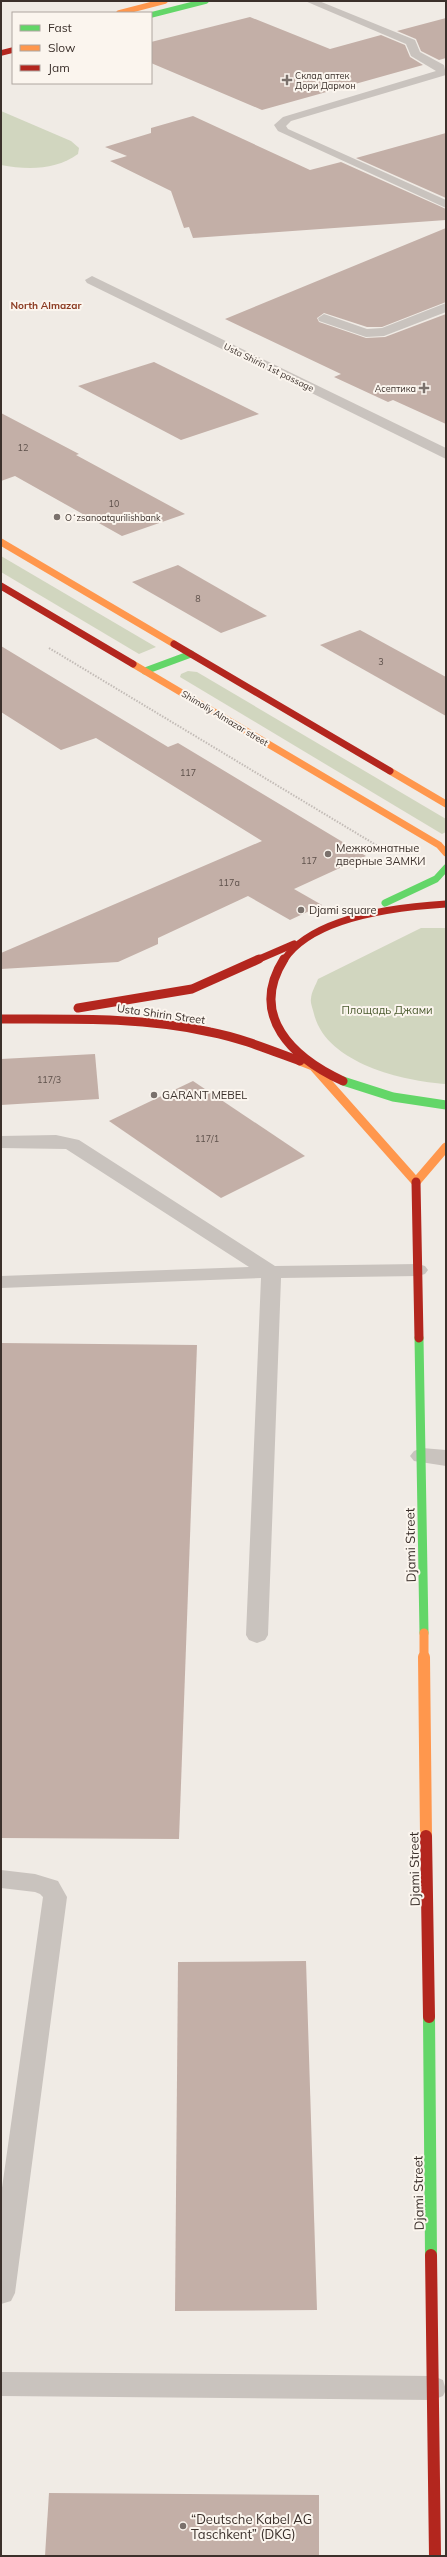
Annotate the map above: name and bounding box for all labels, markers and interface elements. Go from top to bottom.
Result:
legend [12,12,152,84]
text: Fast [48,20,72,35]
text: Slow [48,40,76,55]
text: Jam [48,60,70,75]
place label: Склад аптек Дори Дармон [295,70,356,91]
marker: Склад аптек Дори Дармон [282,75,292,85]
district label: North Almazar [11,299,82,312]
street label: Usta Shirin 1st passage [222,340,316,394]
place label: Асептика [375,383,416,394]
marker: Асептика [419,383,429,393]
house number: 12 [18,442,28,453]
house number: 10 [109,498,119,509]
marker: Oʻzsanoatqurilishbank [52,512,62,522]
place label: Oʻzsanoatqurilishbank [65,512,161,523]
house number: 8 [195,593,201,604]
house number: 3 [378,656,384,667]
street label: Shimoliy Almazar street [179,688,270,749]
house number: 117 [180,767,196,778]
place label: Межкомнатные дверные ЗАМКИ [336,841,425,868]
marker: Межкомнатные дверные ЗАМКИ [323,849,333,859]
house number: 117 [301,855,317,866]
house number: 117a [218,877,240,888]
place label: Djami square [309,903,377,917]
marker: Djami square [296,905,306,915]
street label: Usta Shirin Street [116,1001,206,1027]
park label: Площадь Джами [341,1003,433,1017]
house number: 117/3 [37,1074,61,1085]
place label: GARANT MEBEL [162,1088,247,1102]
marker: GARANT MEBEL [149,1090,159,1100]
house number: 117/1 [195,1133,219,1144]
street label: Djami Street [401,1507,419,1582]
street label: Djami Street [405,1831,423,1906]
street label: Djami Street [409,2155,427,2230]
place label: “Deutsche Kabel AG Taschkent” (DKG) [191,2511,312,2542]
marker: “Deutsche Kabel AG Taschkent” (DKG) [178,2521,188,2531]

